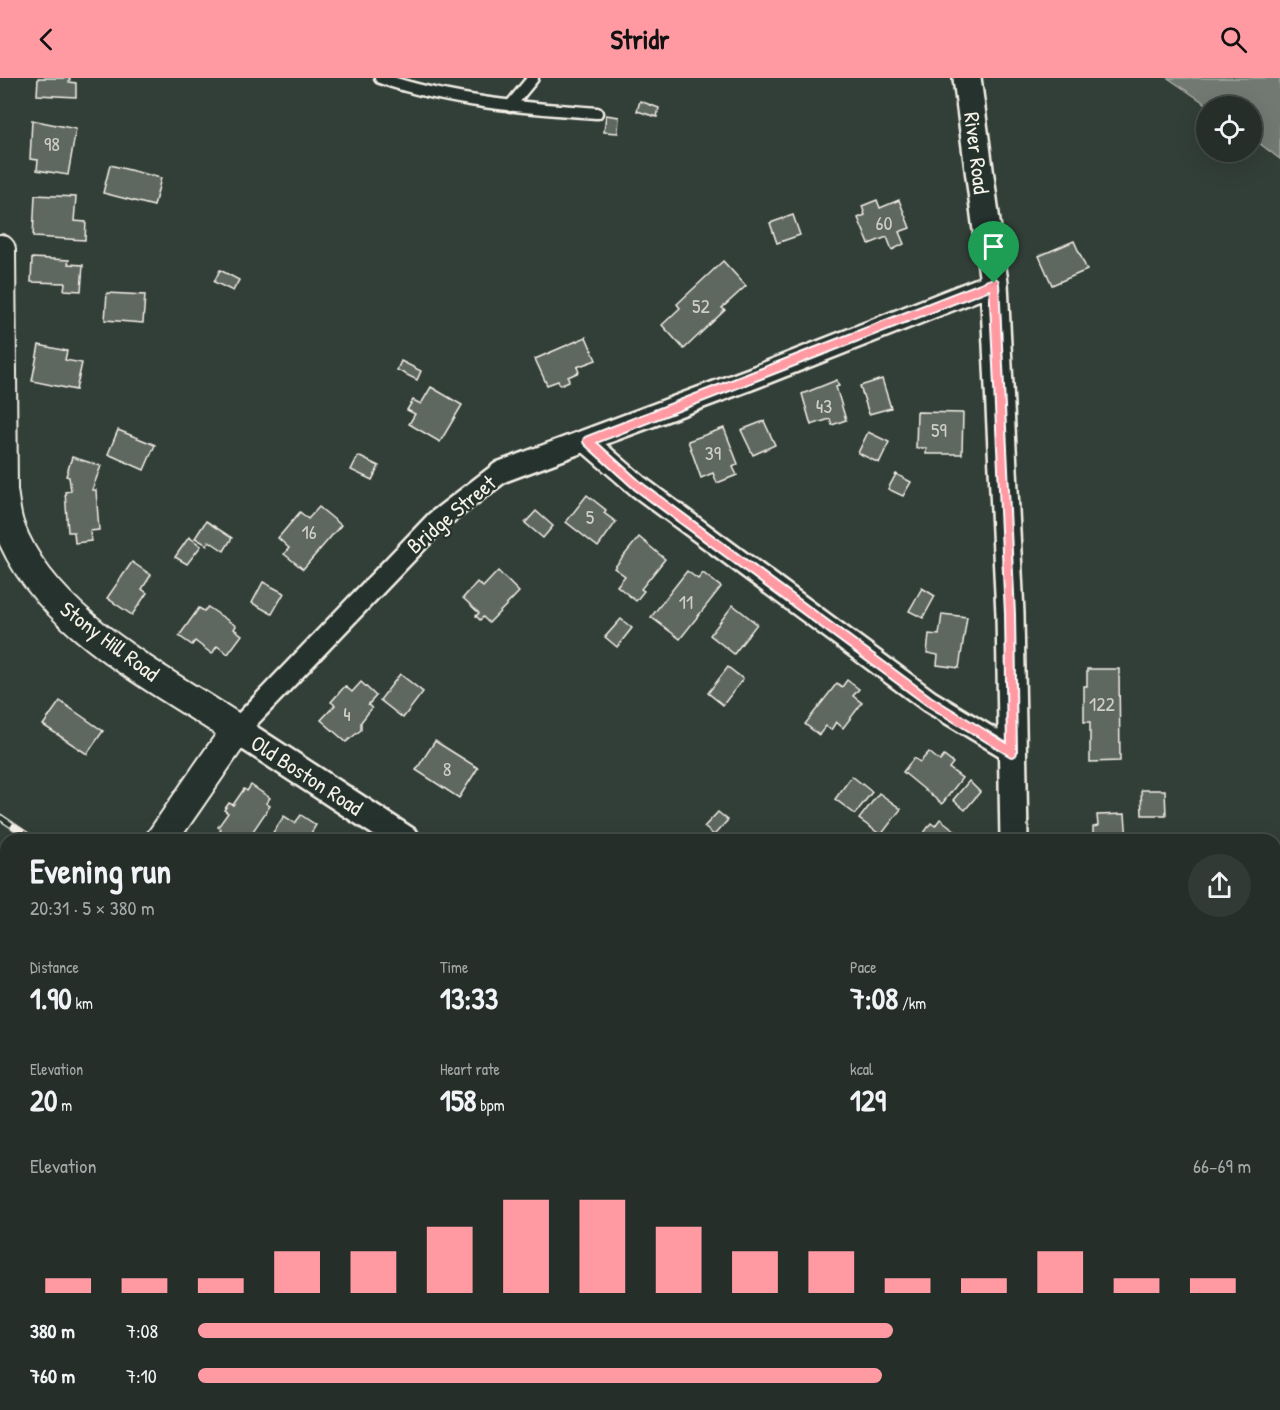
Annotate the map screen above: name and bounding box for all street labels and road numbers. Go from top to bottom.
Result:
street label: River Road [957,110,997,196]
street label: Bridge Street [400,468,502,560]
street label: Stony Hill Road [54,594,166,688]
street label: Old Boston Road [245,728,369,823]

